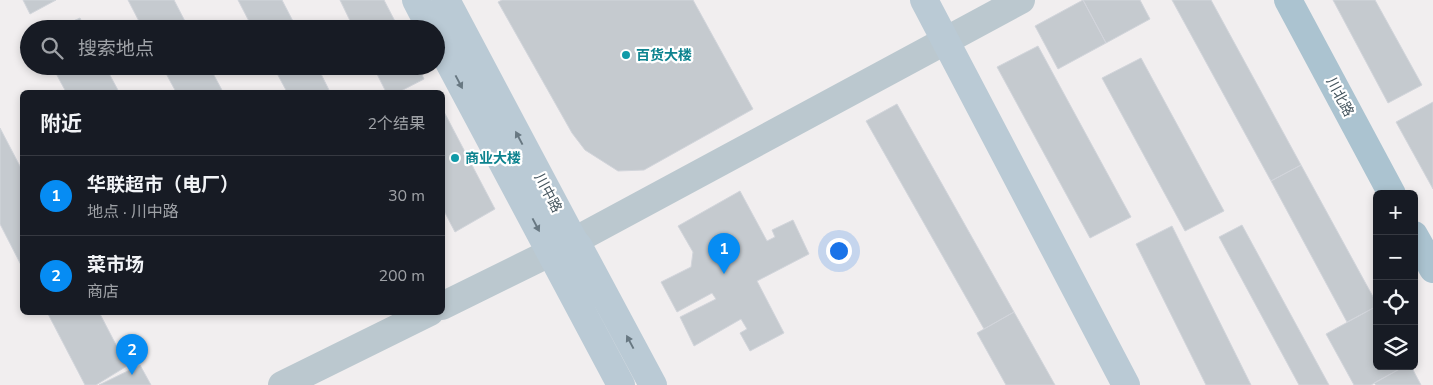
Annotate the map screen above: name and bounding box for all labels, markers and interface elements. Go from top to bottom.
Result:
search box [20,20,445,75]
icon: search [38,34,66,62]
text: 搜索地点 [78,36,154,62]
place label: 百货大楼 [636,46,692,65]
marker: 百货大楼 [620,49,632,61]
one-way arrow [455,74,463,89]
street label: 川北路 [1322,74,1358,120]
text: 附近 [40,110,82,138]
text: 2个结果 [367,113,425,135]
one-way arrow [515,130,523,145]
place label: 商业大楼 [465,149,521,168]
marker: 商业大楼 [449,152,461,164]
street label: 川中路 [530,170,566,216]
text: 华联超市（电厂） [87,172,239,198]
text: 1 [51,185,61,207]
text: 30 m [388,185,425,207]
map controls [1373,190,1418,370]
button: + [1373,190,1418,235]
text: 地点 · 川中路 [87,201,179,223]
one-way arrow [531,218,540,232]
pin: 1 [708,233,740,274]
button: − [1373,235,1418,280]
your location [826,238,852,264]
text: 菜市场 [87,252,144,278]
text: 2 [51,265,61,287]
text: 200 m [378,265,425,287]
button: locate [1373,280,1418,325]
text: 商店 [87,281,119,303]
button: layers [1373,325,1418,370]
pin: 2 [116,334,148,375]
one-way arrow [626,335,634,349]

